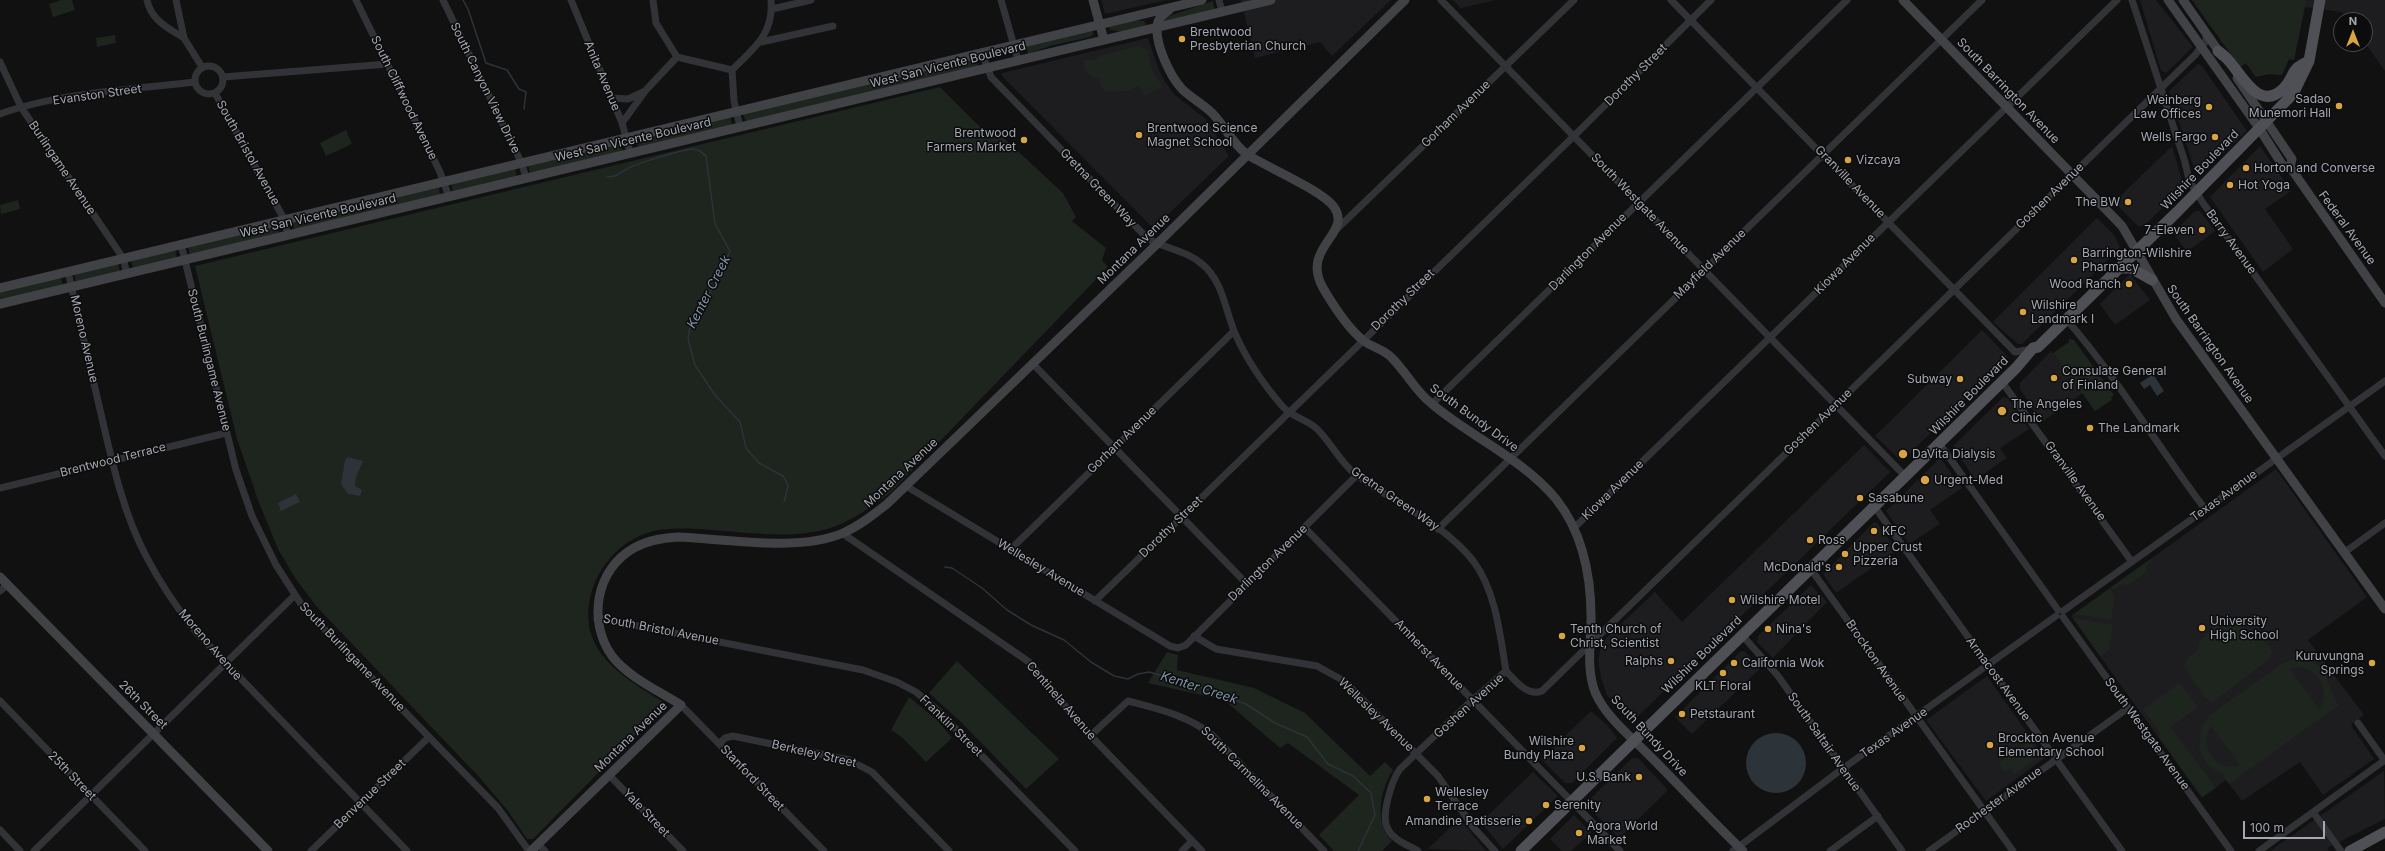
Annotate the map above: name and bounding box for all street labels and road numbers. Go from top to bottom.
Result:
street label: South Canyon View Drive [447,20,523,156]
street label: South Cliffwood Avenue [368,34,440,162]
street label: South Barrington Avenue [1954,35,2062,147]
street label: Anita Avenue [581,39,623,113]
street label: West San Vicente Boulevard [869,39,1027,91]
street label: Dorothy Street [1602,41,1670,109]
street label: Gorham Avenue [1418,77,1494,151]
street label: Evanston Street [52,82,142,108]
street label: South Bristol Avenue [213,98,283,208]
street label: West San Vicente Boulevard [553,115,713,165]
street label: Burlingame Avenue [25,119,99,217]
street label: Wilshire Boulevard [2158,127,2242,213]
street label: Granville Avenue [1812,143,1888,221]
street label: Gretna Green Way [1057,146,1139,230]
street label: South Westgate Avenue [1588,150,1692,258]
street label: Goshen Avenue [2013,160,2087,232]
street label: Federal Avenue [2315,188,2379,268]
street label: West San Vicente Boulevard [238,191,398,241]
street label: Barry Avenue [2203,207,2259,277]
street label: Darlington Avenue [1546,210,1630,294]
street label: Montana Avenue [1095,211,1173,287]
street label: Mayfield Avenue [1671,226,1749,302]
street label: Kiowa Avenue [1812,231,1878,297]
street label: Dorothy Street [1368,266,1438,334]
street label: South Barrington Avenue [2164,282,2256,406]
street label: South Burlingame Avenue [184,287,234,433]
street label: Moreno Avenue [67,294,101,384]
street label: Wilshire Boulevard [1927,354,2011,438]
street label: South Bundy Drive [1427,381,1521,455]
street label: Goshen Avenue [1781,386,1855,458]
street label: Gorham Avenue [1084,403,1160,477]
street label: Montana Avenue [861,435,941,511]
street label: Granville Avenue [2041,438,2109,524]
street label: Brentwood Terrace [59,440,167,480]
street label: Kiowa Avenue [1579,457,1647,523]
street label: Gretna Green Way [1348,464,1442,534]
street label: Texas Avenue [2188,467,2260,525]
street label: Dorothy Street [1136,493,1206,561]
street label: Darlington Avenue [1226,522,1310,604]
street label: Wellesley Avenue [995,536,1087,600]
street label: South Burlingame Avenue [296,599,408,715]
street label: Moreno Avenue [175,607,245,683]
street label: South Bristol Avenue [602,612,720,648]
street label: Wilshire Boulevard [1659,613,1745,697]
street label: Amherst Avenue [1391,616,1467,694]
street label: Brockton Avenue [1842,617,1910,705]
street label: Armacost Avenue [1963,634,2033,724]
street label: Centinela Avenue [1023,659,1099,743]
street label: Goshen Avenue [1431,671,1507,741]
street label: Wellesley Avenue [1335,675,1417,755]
street label: South Westgate Avenue [2101,675,2193,793]
street label: 26th Street [116,678,170,732]
street label: South Saltair Avenue [1784,690,1864,794]
street label: Franklin Street [917,692,985,760]
street label: South Bundy Drive [1608,692,1690,780]
street label: Montana Avenue [592,699,670,775]
street label: Texas Avenue [1858,705,1930,761]
street label: South Carmelina Avenue [1198,724,1306,832]
street label: Berkeley Street [770,737,858,771]
street label: Stanford Street [717,742,787,814]
street label: 25th Street [45,748,99,804]
street label: Benvenue Street [331,756,409,832]
street label: Rochester Avenue [1953,764,2045,836]
street label: Yale Street [620,786,672,840]

